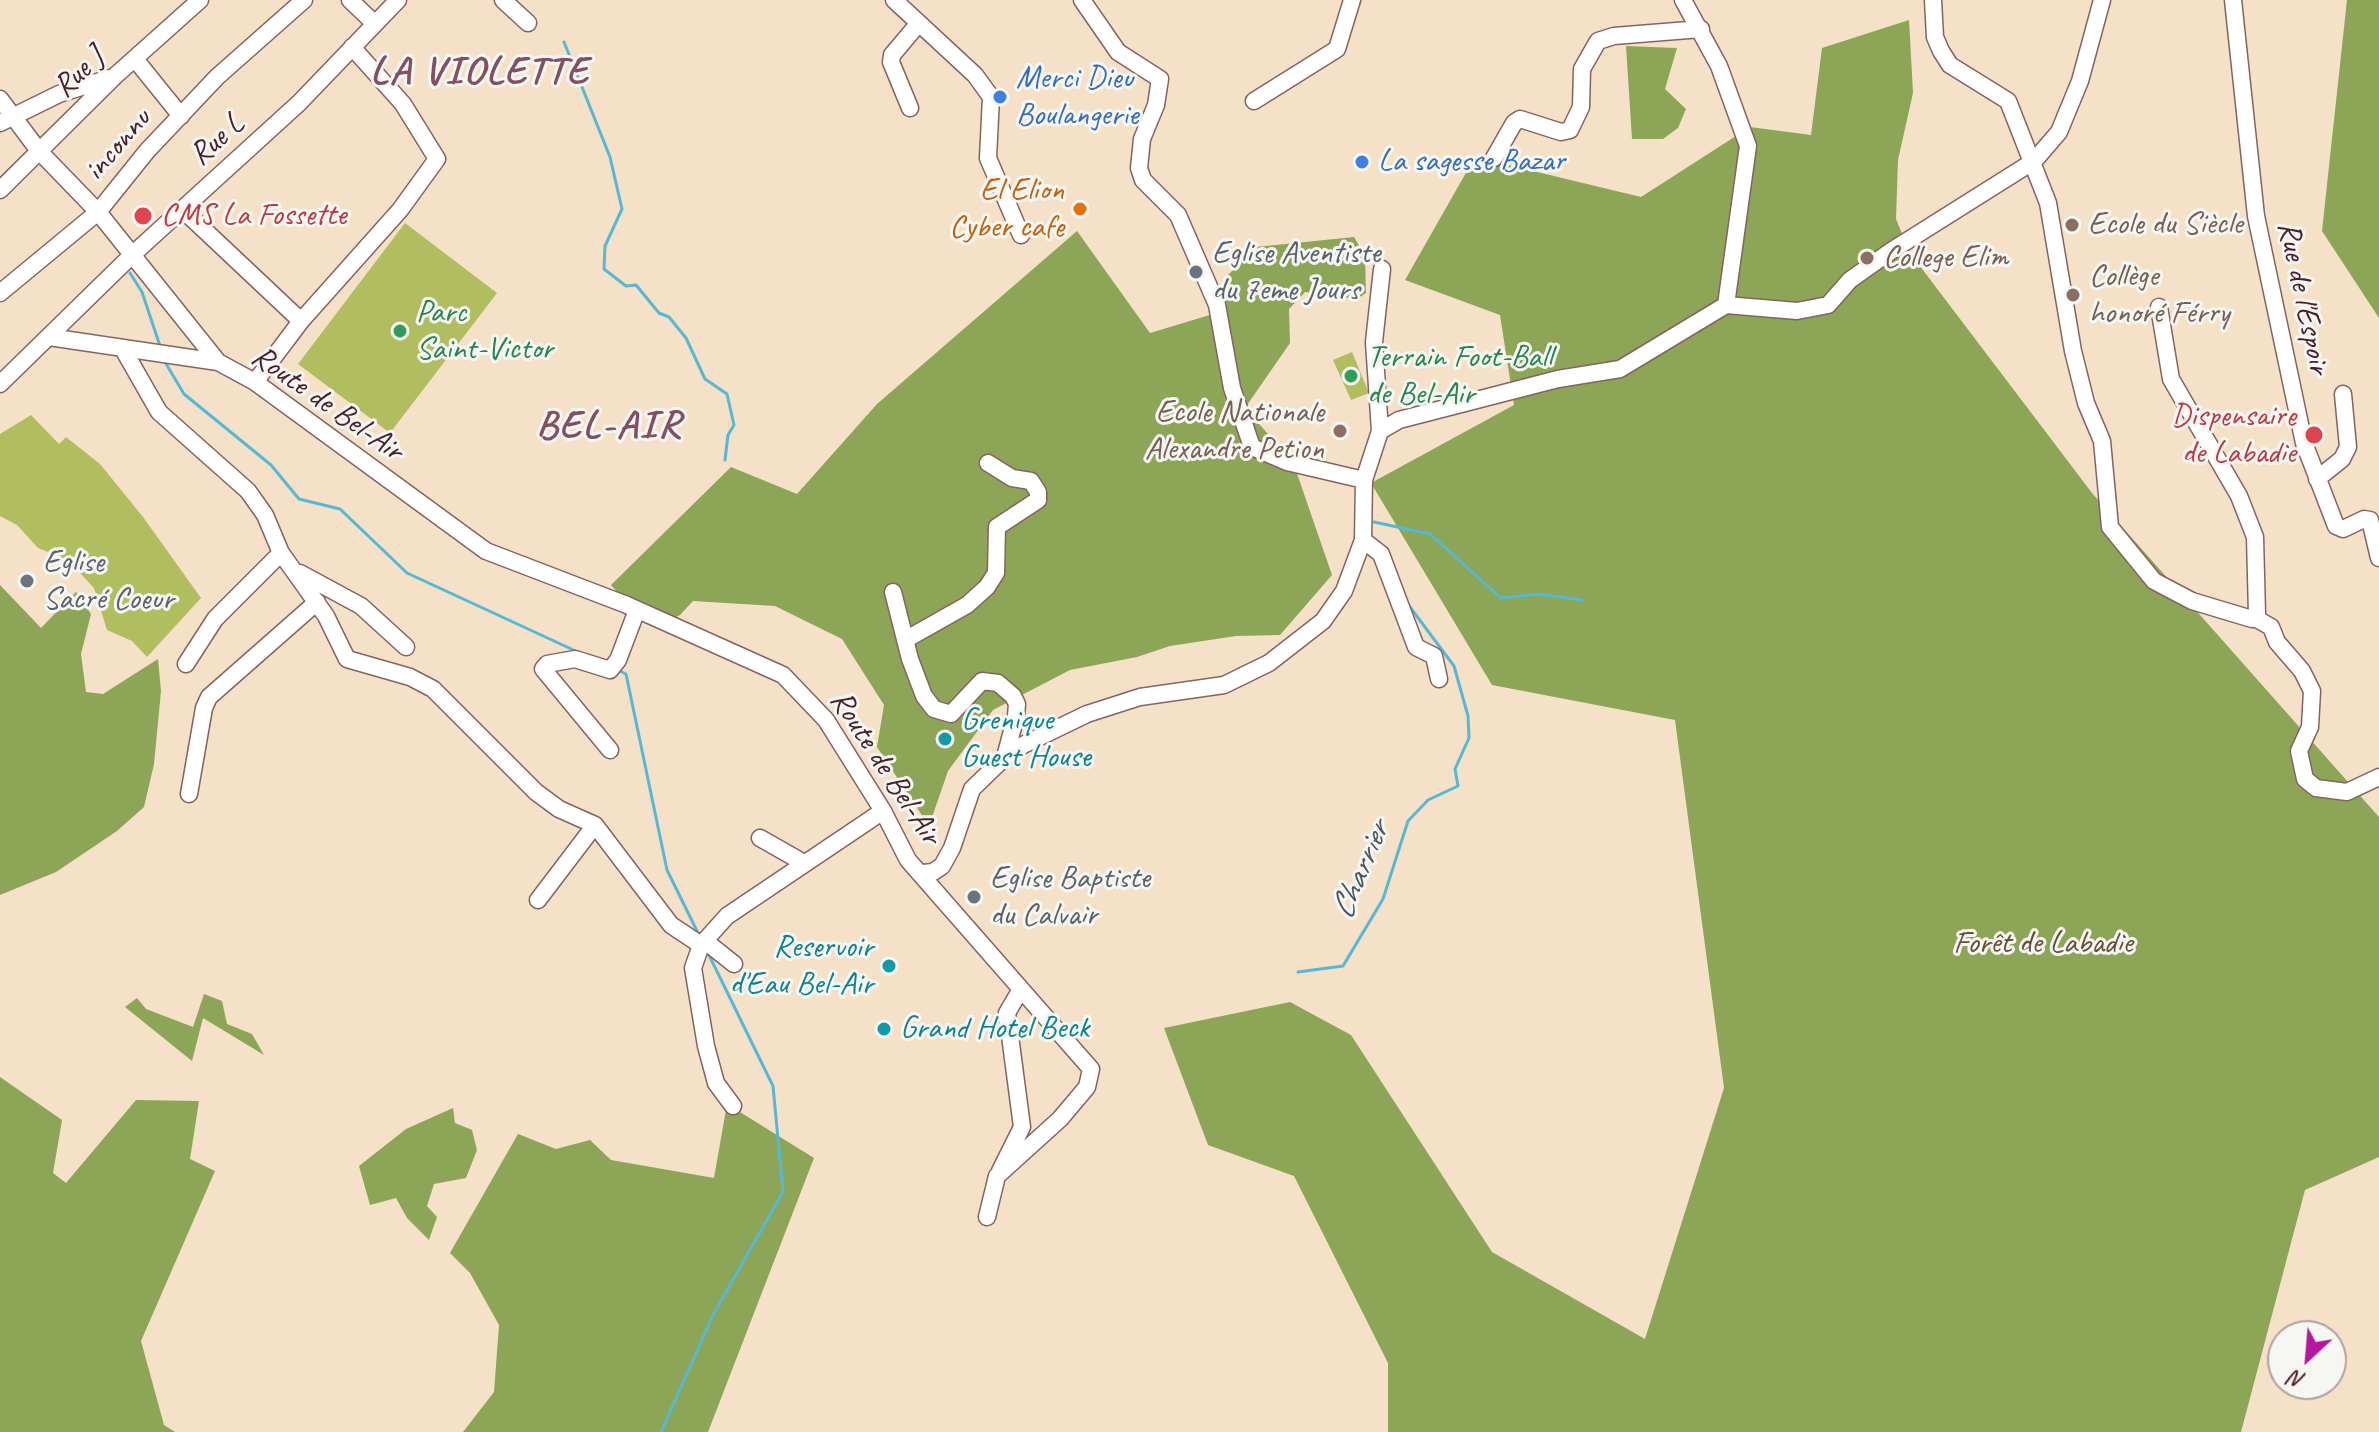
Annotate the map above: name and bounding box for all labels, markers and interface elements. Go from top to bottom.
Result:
street label: Rue J [46,40,112,106]
district label: LA VIOLETTE [370,49,590,97]
place label: Merci Dieu Boulangerie [1016,60,1138,135]
marker: Merci Dieu Boulangerie [991,88,1009,106]
street label: inconnu [76,101,160,189]
street label: Rue L [182,106,252,174]
place label: La sagesse Bazar [1378,143,1565,181]
marker: La sagesse Bazar [1353,153,1371,171]
place label: El Elion Cyber cafe [949,172,1064,247]
place label: CMS La Fossette [161,197,346,235]
marker: El Elion Cyber cafe [1071,200,1089,218]
marker: CMS La Fossette [132,205,154,227]
place label: Ecole du Siècle [2088,206,2243,244]
marker: Ecole du Siècle [2063,216,2081,234]
street label: Rue de l'Espoir [2268,218,2338,378]
place label: Eglise Aventiste du 7eme Jours [1212,235,1381,310]
place label: College Elim [1883,239,2008,277]
marker: College Elim [1858,249,1876,267]
place label: Collège honoré Férry [2089,258,2229,333]
marker: Eglise Aventiste du 7eme Jours [1187,263,1205,281]
marker: Collège honoré Férry [2064,286,2082,304]
place label: Parc Saint-Victor [416,294,553,369]
marker: Parc Saint-Victor [391,322,409,340]
street label: Route de Bel-Air [244,338,410,470]
place label: Terrain Foot-Ball de Bel-Air [1367,339,1552,414]
marker: Terrain Foot-Ball de Bel-Air [1342,367,1360,385]
place label: Ecole Nationale Alexandre Petion [1145,394,1324,469]
place label: Dispensaire de Labadie [2171,398,2296,473]
district label: BEL-AIR [537,403,681,451]
marker: Ecole Nationale Alexandre Petion [1331,422,1349,440]
marker: Dispensaire de Labadie [2303,424,2325,446]
place label: Eglise Sacré Coeur [43,544,173,619]
marker: Eglise Sacré Coeur [18,572,36,590]
street label: Route de Bel-Air [821,684,949,852]
place label: Grenique Guest House [961,702,1091,777]
marker: Grenique Guest House [936,730,954,748]
water label: Charrier [1323,817,1399,925]
place label: Eglise Baptiste du Calvair [990,860,1150,935]
marker: Eglise Baptiste du Calvair [965,888,983,906]
park label: Forêt de Labadie [1953,925,2133,963]
place label: Reservoir d'Eau Bel-Air [729,929,873,1004]
marker: Reservoir d'Eau Bel-Air [880,957,898,975]
place label: Grand Hotel Beck [900,1010,1089,1048]
marker: Grand Hotel Beck [875,1020,893,1038]
north arrow [2267,1320,2347,1400]
text: N [2285,1364,2310,1395]

